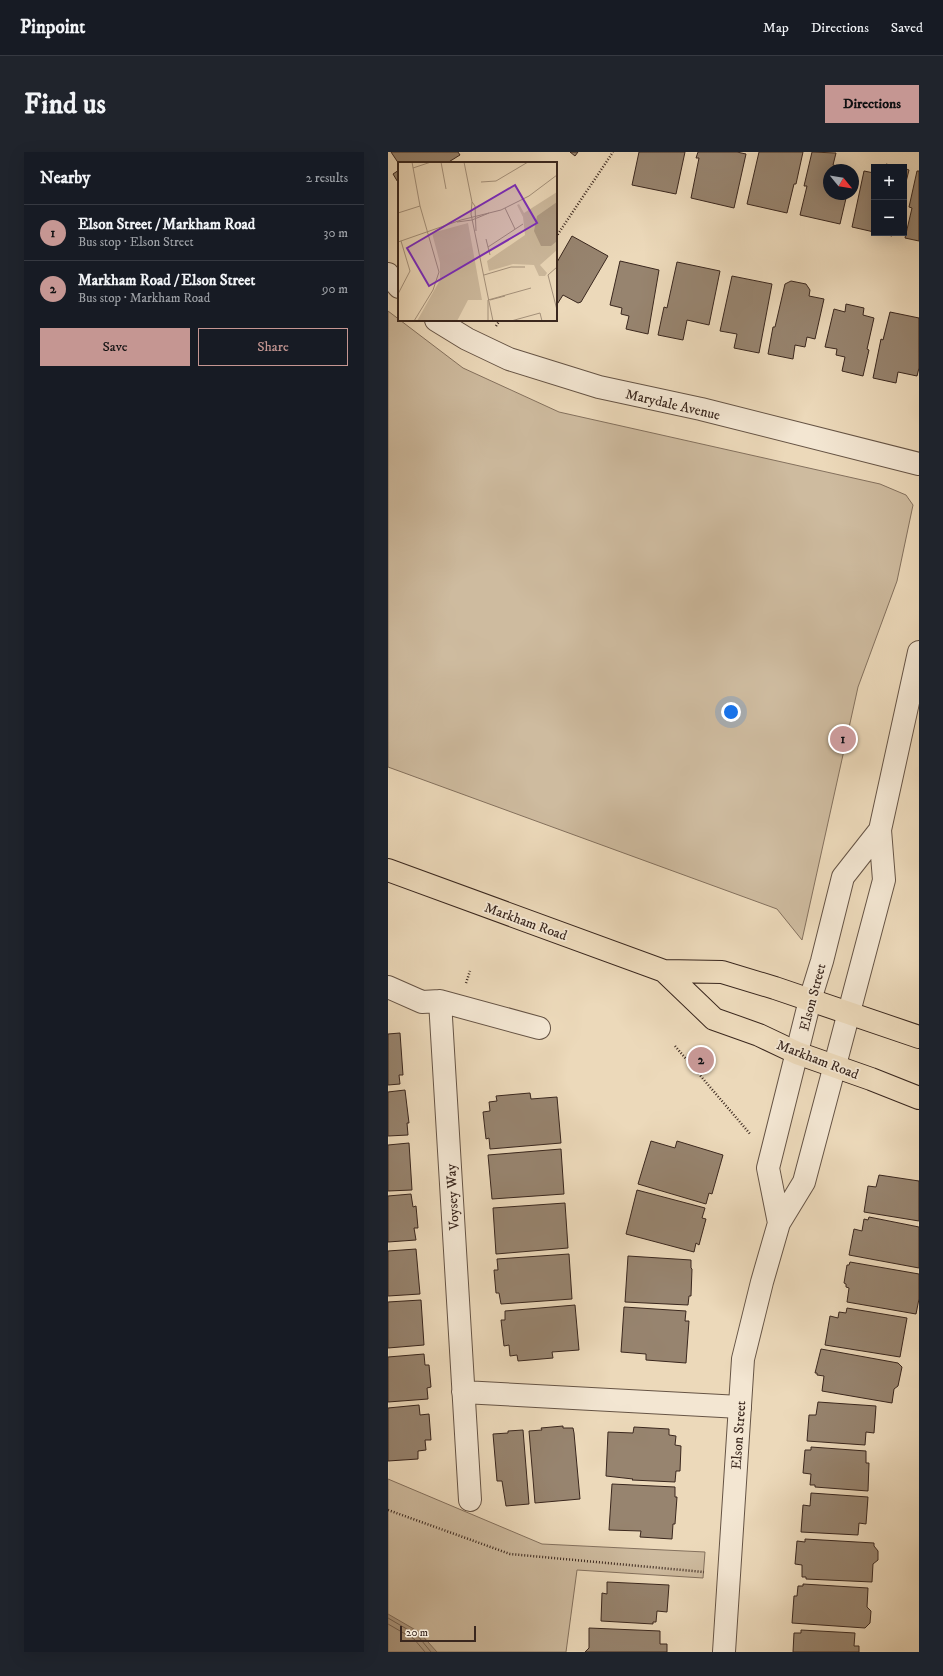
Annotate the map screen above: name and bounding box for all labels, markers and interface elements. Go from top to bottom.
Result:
text: Pinpoint [20,16,85,39]
text: Map [763,19,789,37]
text: Directions [811,19,869,37]
text: Saved [891,19,923,37]
button: Directions [825,85,919,123]
text: Find us [24,87,106,122]
inset map [398,162,557,321]
north arrow [823,164,859,200]
map controls [871,164,907,236]
button: + [871,164,907,200]
text: Nearby [40,167,90,189]
text: 2 results [306,170,348,186]
button: − [871,200,907,236]
text: Elson Street / Markham Road [78,215,255,234]
text: 1 [51,225,55,241]
text: 30 m [324,225,348,241]
text: Bus stop · Elson Street [78,234,194,250]
text: Markham Road / Elson Street [78,271,255,290]
text: 2 [50,281,56,297]
text: 90 m [322,281,348,297]
text: Bus stop · Markham Road [78,290,210,306]
button: Save [40,328,190,366]
button: Share [198,328,348,366]
street label: Marydale Avenue [624,385,722,425]
your location [721,702,741,722]
pin: 1 [830,724,856,754]
street label: Markham Road [482,899,569,945]
street label: Elson Street [795,961,831,1033]
street label: Markham Road [774,1036,861,1084]
pin: 2 [688,1045,714,1075]
street label: Voysey Way [442,1163,464,1231]
street label: Elson Street [728,1399,750,1470]
scale bar [400,1624,476,1643]
text: 20 m [406,1626,428,1640]

